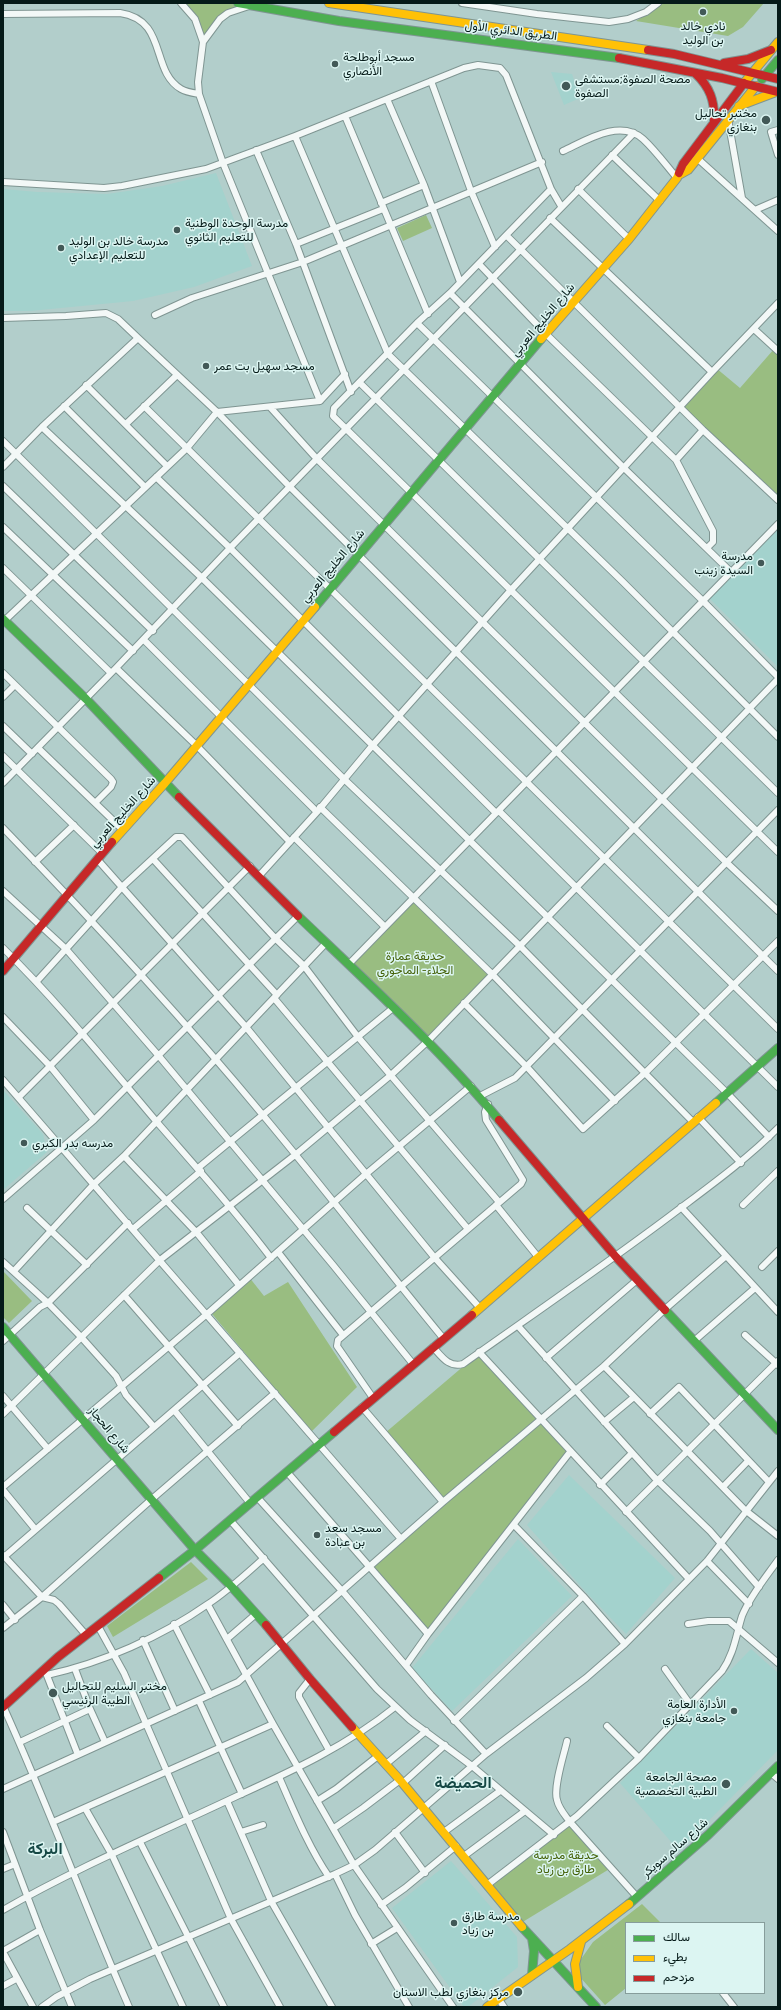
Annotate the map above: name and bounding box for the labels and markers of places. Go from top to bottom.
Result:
marker: نادي خالد بن الوليد [698,7,708,17]
place label: نادي خالد بن الوليد [681,19,725,47]
place label: مسجد أبوطلحة الأنصاري [343,50,415,78]
marker: مسجد أبوطلحة الأنصاري [330,59,340,69]
place label: مصحة الصفوة;مستشفى الصفوة [575,72,690,100]
marker: مصحة الصفوة;مستشفى الصفوة [560,80,572,92]
place label: مختبر تحاليل بنغازي [695,106,757,134]
marker: مختبر تحاليل بنغازي [760,114,772,126]
place label: مدرسة الوحدة الوطنية للتعليم الثانوي [185,216,288,244]
marker: مدرسة الوحدة الوطنية للتعليم الثانوي [172,225,182,235]
place label: مدرسة خالد بن الوليد للتعليم الإعدادي [69,234,169,262]
marker: مدرسة خالد بن الوليد للتعليم الإعدادي [56,243,66,253]
place label: مسجد سهيل بت عمر [214,359,315,373]
marker: مسجد سهيل بت عمر [201,361,211,371]
place label: مدرسة السيدة زينب [694,549,753,577]
marker: مدرسة السيدة زينب [756,558,766,568]
place label: مدرسه بدر الكبري [32,1136,113,1150]
marker: مدرسه بدر الكبري [19,1138,29,1148]
place label: مسجد سعد بن عبادة [325,1521,382,1549]
marker: مسجد سعد بن عبادة [312,1530,322,1540]
place label: مختبر السليم للتحاليل الطيبة الرئيسي [62,1679,167,1707]
marker: مختبر السليم للتحاليل الطيبة الرئيسي [47,1687,59,1699]
place label: الأدارة العامة جامعة بنغازي [662,1697,726,1725]
marker: الأدارة العامة جامعة بنغازي [729,1706,739,1716]
place label: مصحة الجامعة الطبية التخصصية [635,1770,717,1798]
marker: مصحة الجامعة الطبية التخصصية [720,1778,732,1790]
place label: مدرسة طارق بن زياد [462,1909,520,1937]
marker: مدرسة طارق بن زياد [449,1918,459,1928]
place label: مركز بنغازي لطب الاسنان [393,1985,509,1999]
marker: مركز بنغازي لطب الاسنان [512,1986,524,1998]

